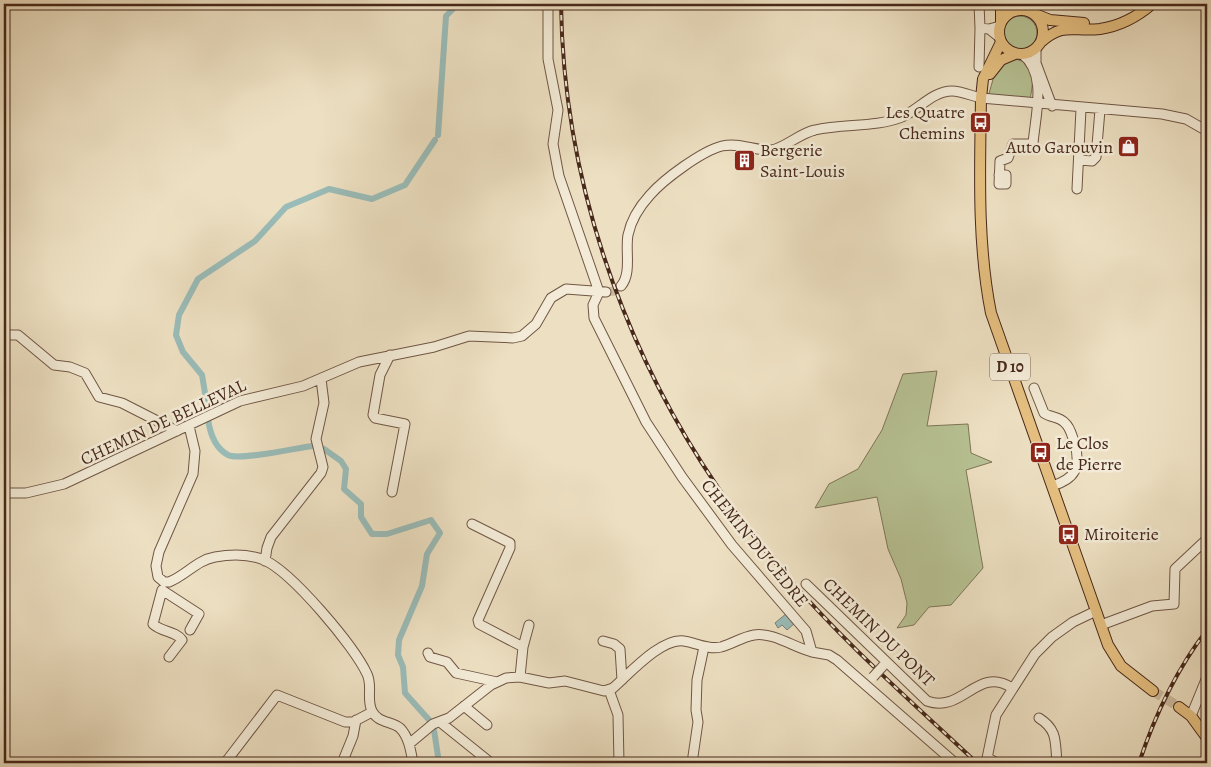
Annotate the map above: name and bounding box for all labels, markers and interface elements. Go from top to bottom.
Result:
place label: Les Quatre Chemins [886,100,965,145]
bus stop icon: Les Quatre Chemins [969,110,993,134]
place label: Auto Garouvin [1005,135,1113,159]
shop icon: Auto Garouvin [1117,135,1141,159]
place label: Bergerie Saint-Louis [760,138,845,183]
building icon: Bergerie Saint-Louis [732,148,756,172]
road number: D 10 [990,354,1030,381]
street label: CHEMIN DE BELLEVAL [76,373,250,471]
place label: Le Clos de Pierre [1056,431,1122,476]
bus stop icon: Le Clos de Pierre [1028,441,1052,465]
street label: CHEMIN DU CÈDRE [696,474,814,612]
bus stop icon: Miroiterie [1056,522,1080,546]
place label: Miroiterie [1084,522,1159,546]
street label: CHEMIN DU PONT [818,572,940,692]

